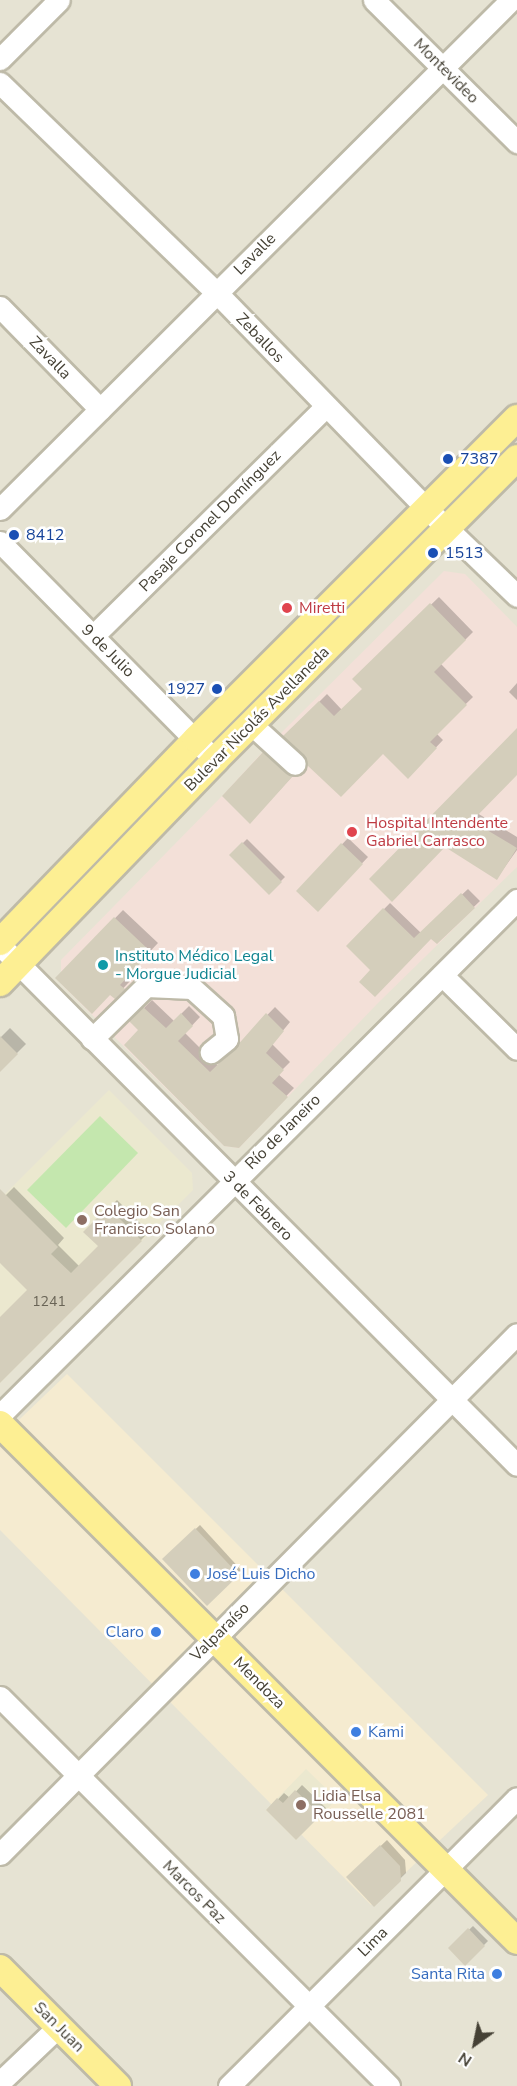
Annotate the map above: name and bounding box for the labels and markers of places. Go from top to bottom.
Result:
place label: 7387 [460,449,498,469]
marker: 7387 [441,452,455,466]
place label: 8412 [26,525,64,545]
marker: 8412 [7,528,21,542]
place label: 1513 [445,543,483,563]
marker: 1513 [426,546,440,560]
place label: Miretti [299,598,345,618]
marker: Miretti [280,601,294,615]
place label: 1927 [167,679,205,699]
marker: 1927 [210,682,224,696]
place label: Hospital Intendente Gabriel Carrasco [366,813,508,851]
marker: Hospital Intendente Gabriel Carrasco [343,823,361,841]
place label: Instituto Médico Legal - Morgue Judicial [115,946,273,984]
marker: Instituto Médico Legal - Morgue Judicial [96,958,110,972]
place label: Colegio San Francisco Solano [94,1201,215,1239]
marker: Colegio San Francisco Solano [75,1213,89,1227]
place label: José Luis Dicho [207,1564,315,1584]
marker: José Luis Dicho [188,1567,202,1581]
place label: Claro [105,1622,144,1642]
marker: Claro [149,1625,163,1639]
place label: Kami [368,1722,404,1742]
marker: Kami [349,1725,363,1739]
place label: Lidia Elsa Rousselle 2081 [313,1786,426,1824]
marker: Lidia Elsa Rousselle 2081 [294,1798,308,1812]
place label: Santa Rita [411,1964,485,1984]
marker: Santa Rita [490,1967,504,1981]

